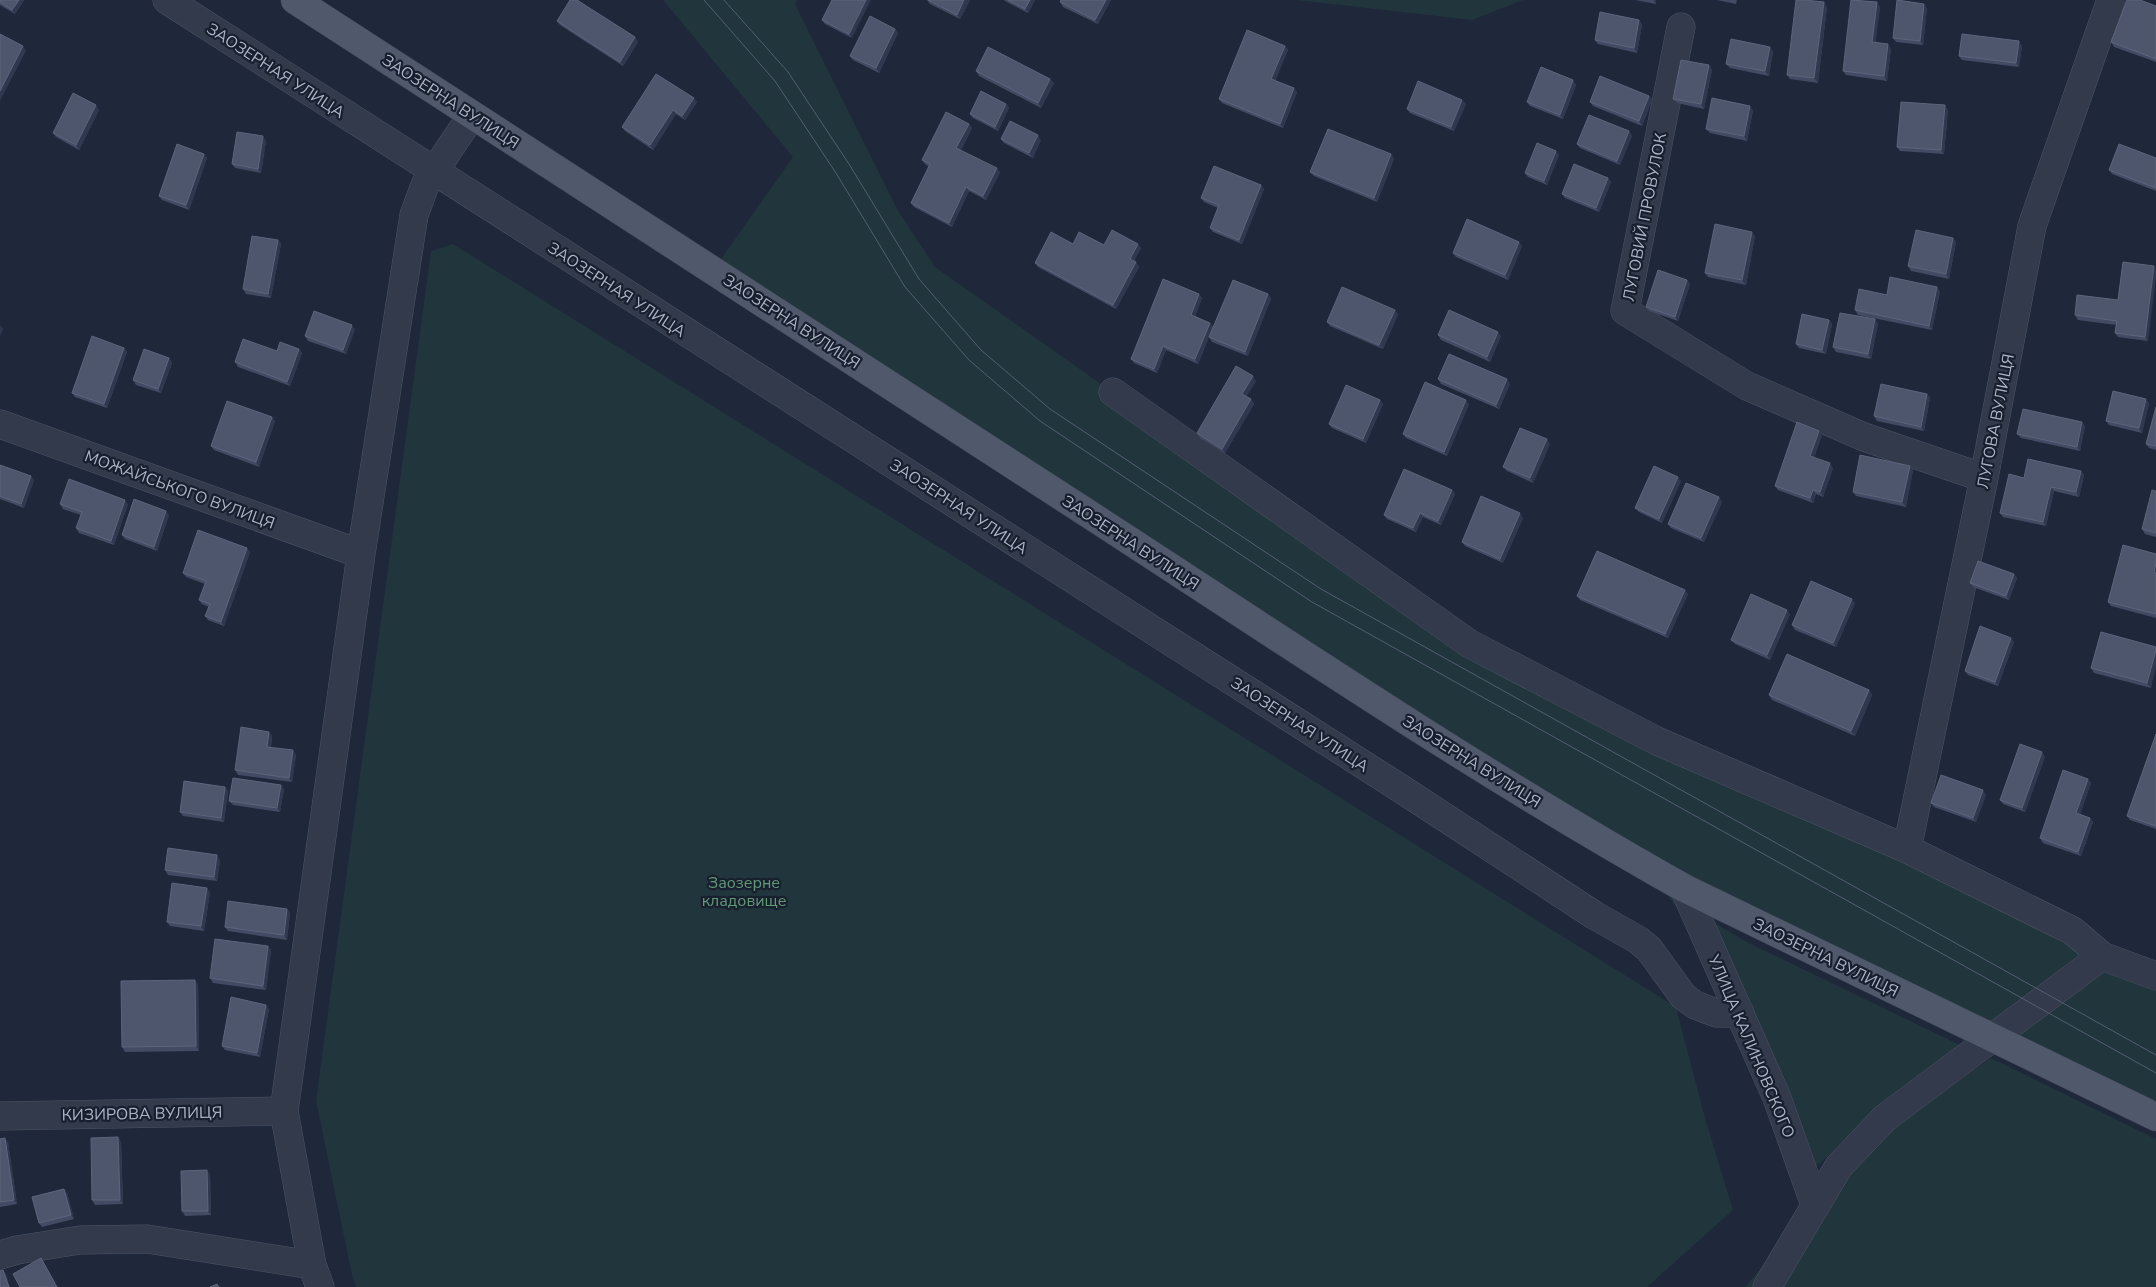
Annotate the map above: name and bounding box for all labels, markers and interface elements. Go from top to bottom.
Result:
street label: ЗАОЗЕРНАЯ УЛИЦА [202,18,349,124]
street label: ЗАОЗЕРНА ВУЛИЦЯ [378,49,523,154]
street label: ЛУГОВИЙ ПРОВУЛОК [1618,130,1672,303]
street label: ЗАОЗЕРНАЯ УЛИЦА [543,237,690,343]
street label: ЗАОЗЕРНА ВУЛИЦЯ [719,269,864,374]
street label: ЛУГОВА ВУЛИЦЯ [1972,352,2020,491]
street label: МОЖАЙСЬКОГО ВУЛИЦЯ [81,445,278,535]
street label: ЗАОЗЕРНАЯ УЛИЦА [885,454,1032,560]
street label: ЗАОЗЕРНА ВУЛИЦЯ [1058,490,1203,595]
street label: ЗАОЗЕРНАЯ УЛИЦА [1226,672,1373,778]
street label: ЗАОЗЕРНА ВУЛИЦЯ [1398,710,1545,813]
park label: Заозерне кладовище [702,872,786,912]
street label: ЗАОЗЕРНА ВУЛИЦЯ [1749,913,1902,1003]
street label: УЛИЦА КАЛИНОВСКОГО [1702,951,1800,1141]
street label: КИЗИРОВА ВУЛИЦЯ [62,1102,222,1126]

